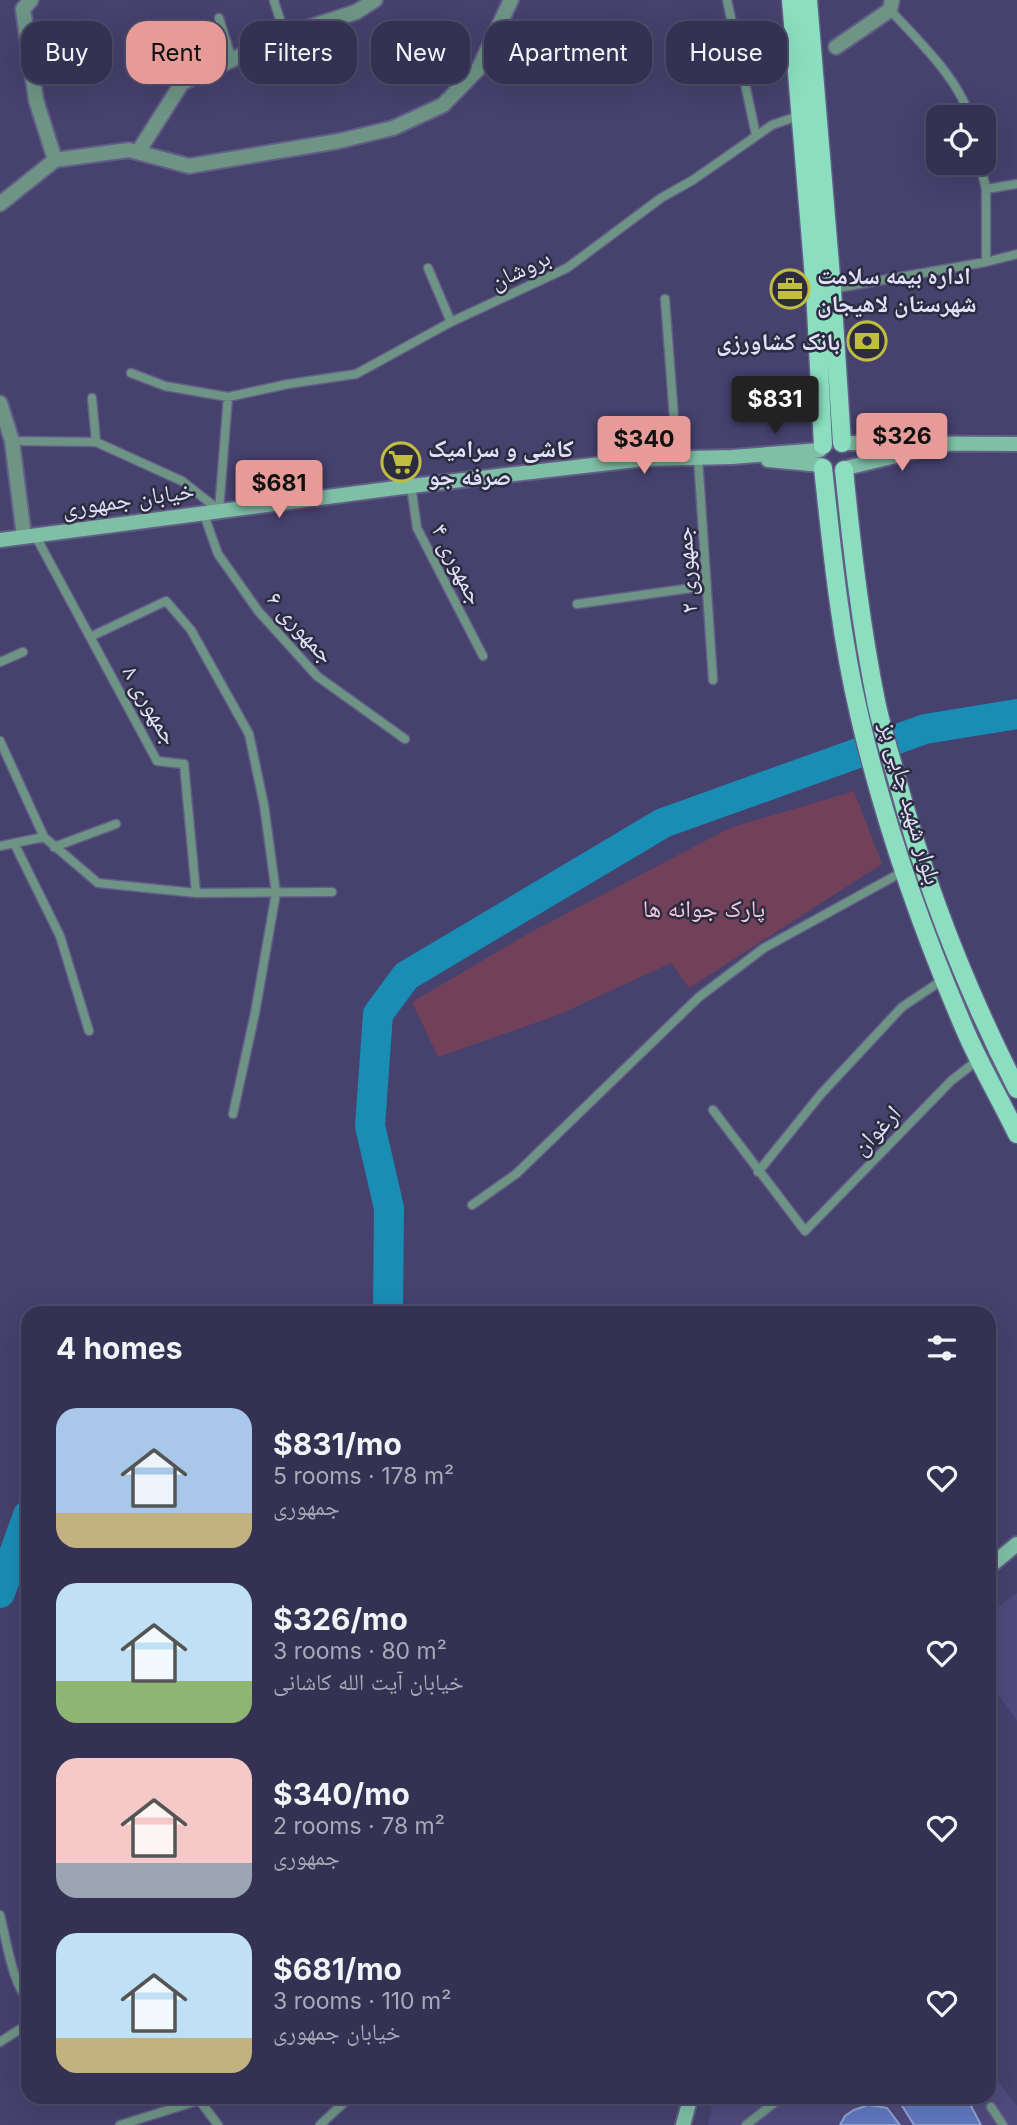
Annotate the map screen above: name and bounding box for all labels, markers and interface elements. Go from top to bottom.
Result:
chip: Buy [21,21,112,84]
chip: Rent [126,21,226,84]
chip: Filters [240,21,357,84]
chip: New [371,21,470,84]
chip: Apartment [484,21,652,84]
chip: House [666,21,787,84]
map controls [926,105,996,175]
button: locate [926,105,996,175]
street label: بروشان [485,242,555,296]
place label: اداره بیمه سلامت شهرستان لاهیجان [817,261,977,318]
office icon: اداره بیمه سلامت شهرستان لاهیجان [769,268,811,310]
bank icon: بانک کشاورزی [846,320,888,362]
place label: بانک کشاورزی [716,327,840,356]
pin: $831 [734,376,816,436]
text: $831 [748,385,802,413]
pin: $326 [861,414,943,473]
pin: $340 [603,416,685,476]
text: $326 [872,422,932,450]
text: $340 [614,425,674,453]
place label: کاشی و سرامیک صرفه جو [428,434,574,491]
supermarket icon: کاشی و سرامیک صرفه جو [380,441,422,483]
pin: $681 [238,461,320,520]
text: $681 [252,469,306,497]
street label: خیابان جمهوری [60,475,196,523]
street label: جمهوری ۴ [425,519,491,609]
street label: جمهوری ۲ [668,526,704,614]
street label: جمهوری ۶ [261,585,341,669]
street label: جمهوری ۸ [117,660,185,750]
street label: بلوار شهید چایی پز [873,717,948,888]
park label: پارک جوانه ها [643,894,765,923]
street label: ارغوان [845,1099,907,1161]
icon: filters [923,1329,961,1367]
text: 4 homes [56,1330,183,1366]
text: $831/mo [273,1426,402,1462]
icon: home [112,1436,196,1520]
icon: heart [923,1459,961,1497]
text: 5 rooms · 178 m² [273,1462,454,1490]
text: جمهوری [273,1493,340,1521]
text: $326/mo [273,1601,408,1637]
icon: home [112,1611,196,1695]
icon: heart [923,1634,961,1672]
text: 3 rooms · 80 m² [273,1637,447,1665]
text: خیابان آیت الله کاشانی [273,1668,464,1696]
text: $340/mo [273,1776,410,1812]
icon: home [112,1786,196,1870]
icon: heart [923,1809,961,1847]
text: 2 rooms · 78 m² [273,1812,445,1840]
text: جمهوری [273,1843,340,1871]
text: $681/mo [273,1951,402,1987]
icon: home [112,1961,196,2045]
icon: heart [923,1984,961,2022]
text: 3 rooms · 110 m² [273,1987,451,2015]
text: خیابان جمهوری [273,2018,401,2046]

